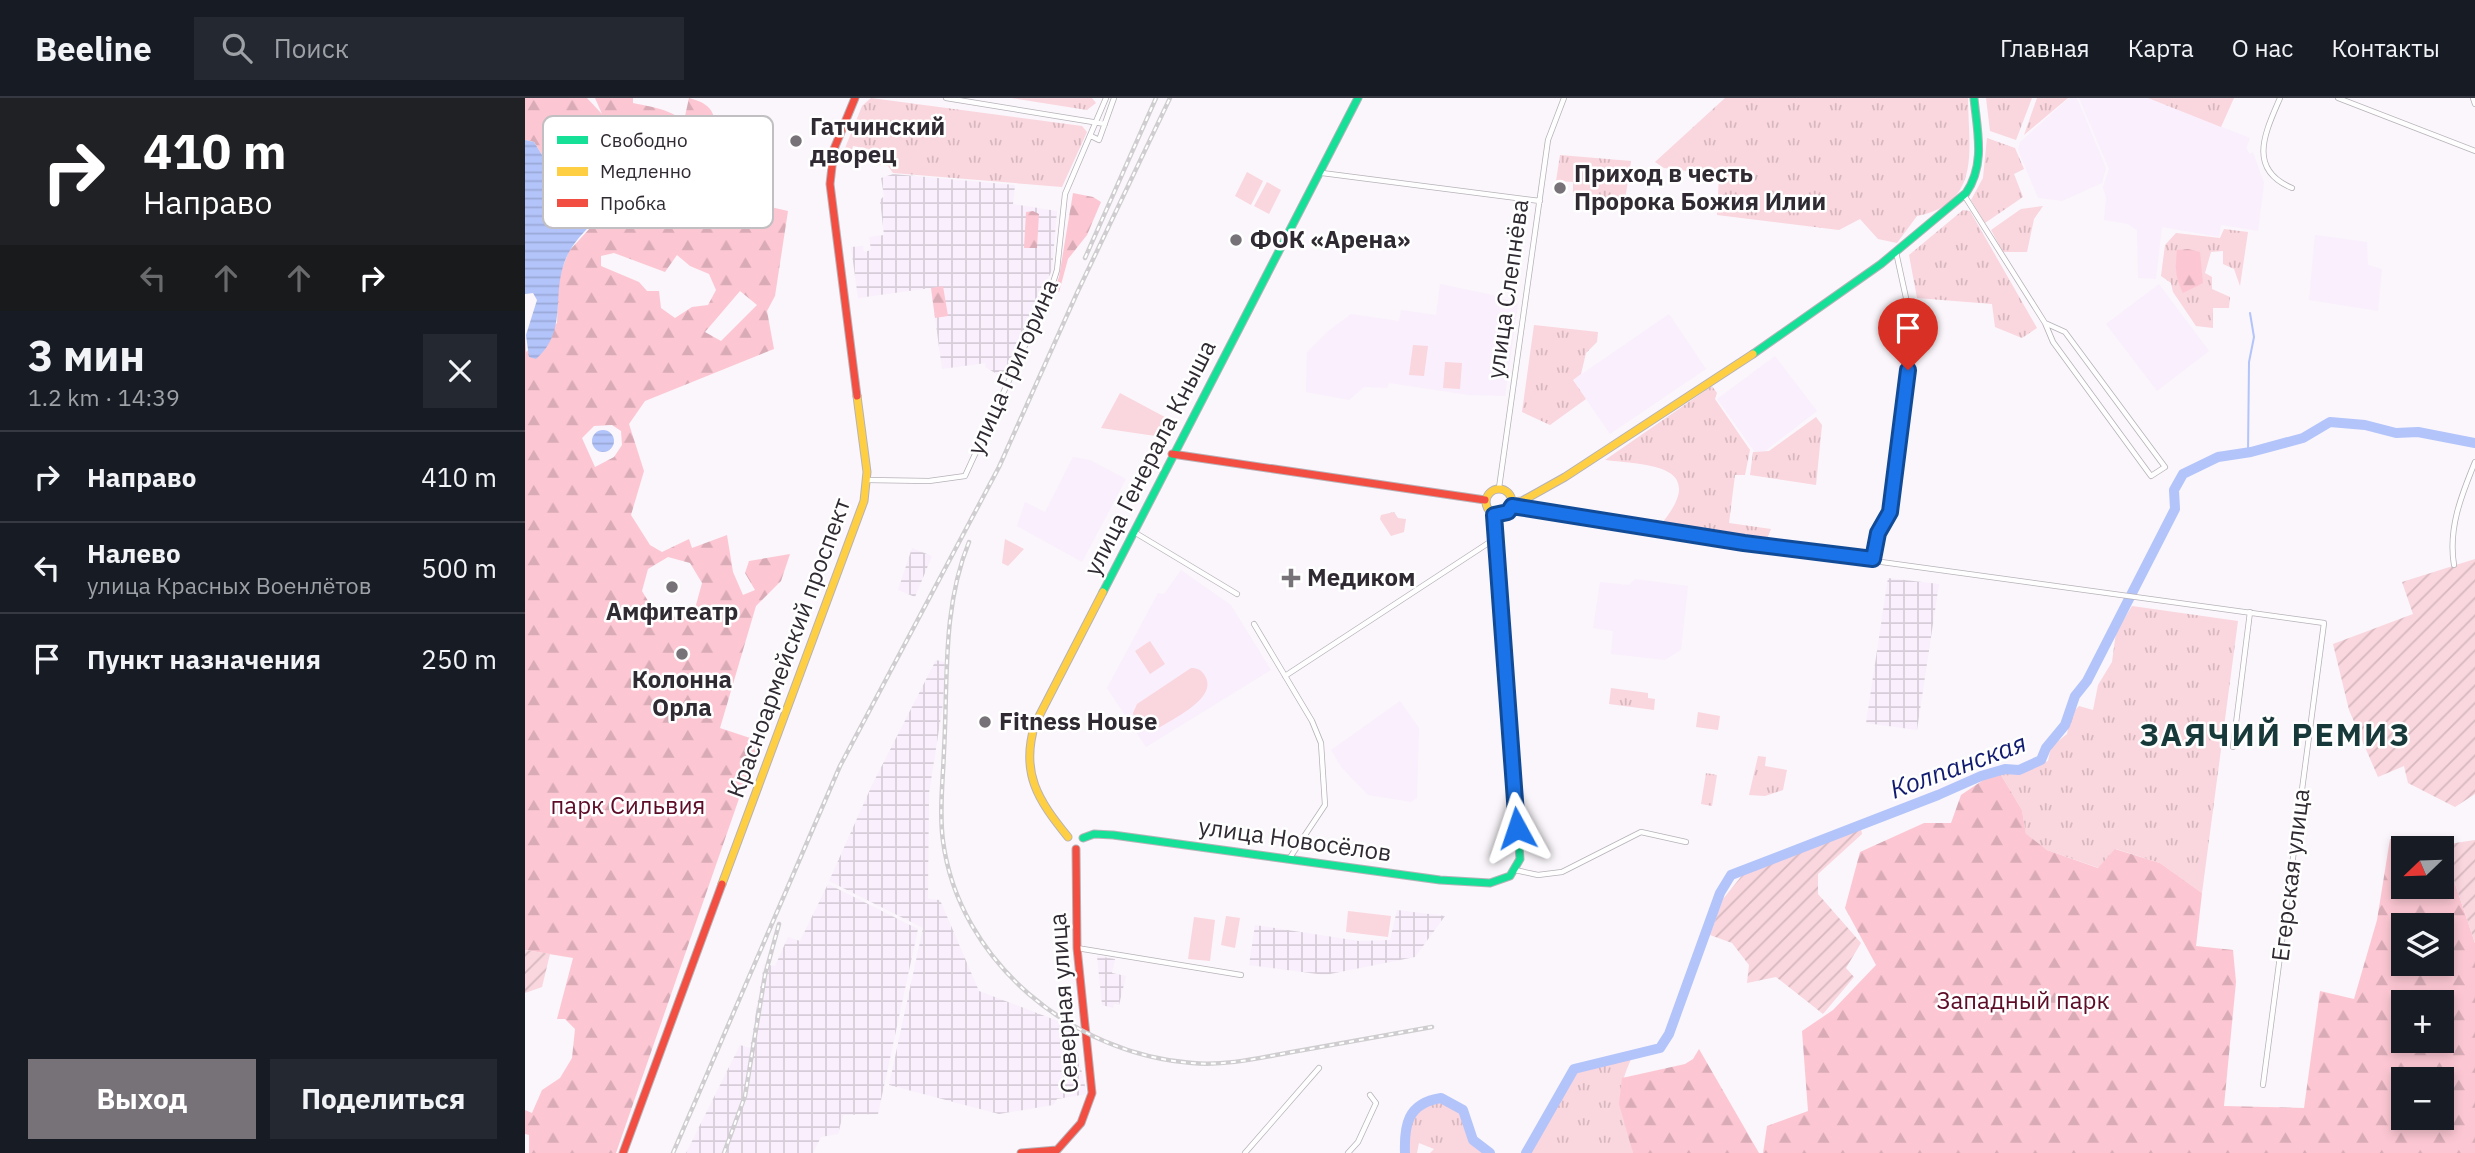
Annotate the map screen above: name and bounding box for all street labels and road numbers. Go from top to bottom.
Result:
street label: улица Слепнёва [1479,197,1535,381]
street label: улица Григорина [959,274,1065,459]
street label: улица Генерала Кныша [1076,334,1223,581]
street label: Красноармейский проспект [719,493,857,802]
street label: Егерская улица [2264,786,2317,963]
street label: улица Новосёлов [1196,810,1394,868]
street label: Северная улица [1041,912,1085,1094]

